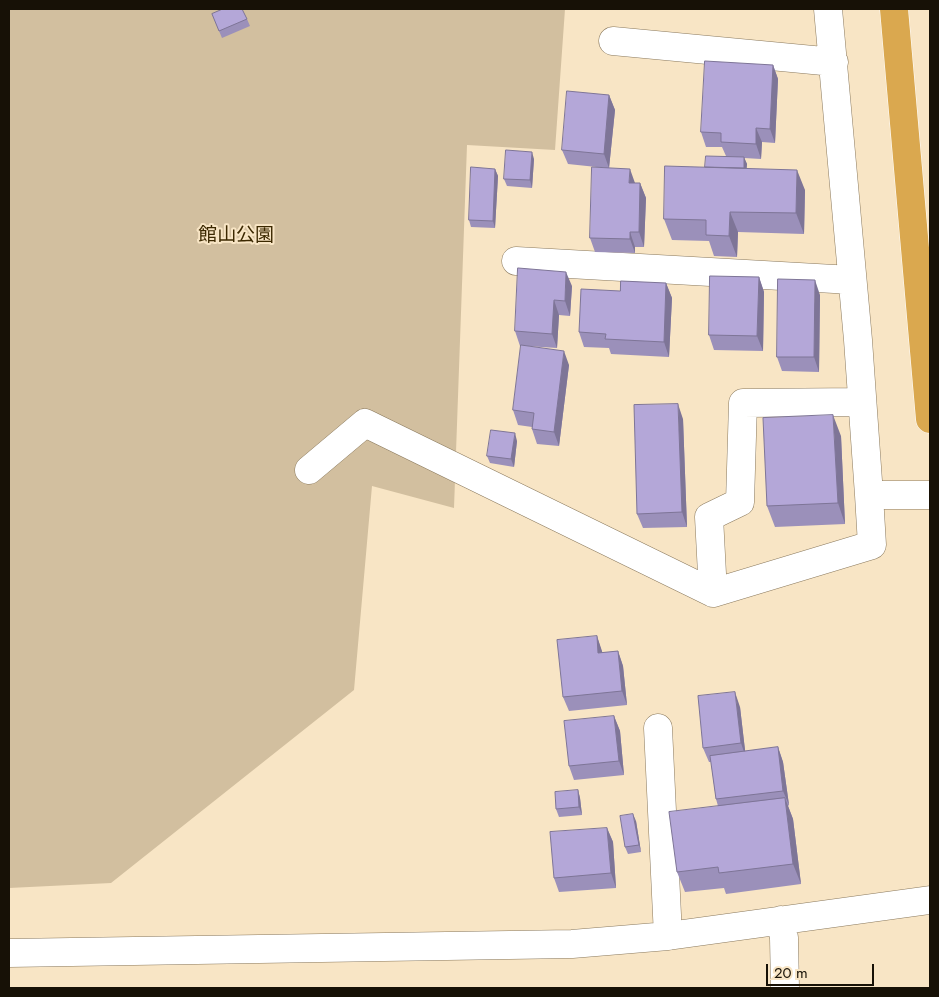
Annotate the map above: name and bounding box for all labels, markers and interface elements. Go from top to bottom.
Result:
park label: 館山公園 [198,225,274,247]
scale bar [769,954,876,986]
text: 20 m [774,962,808,984]

